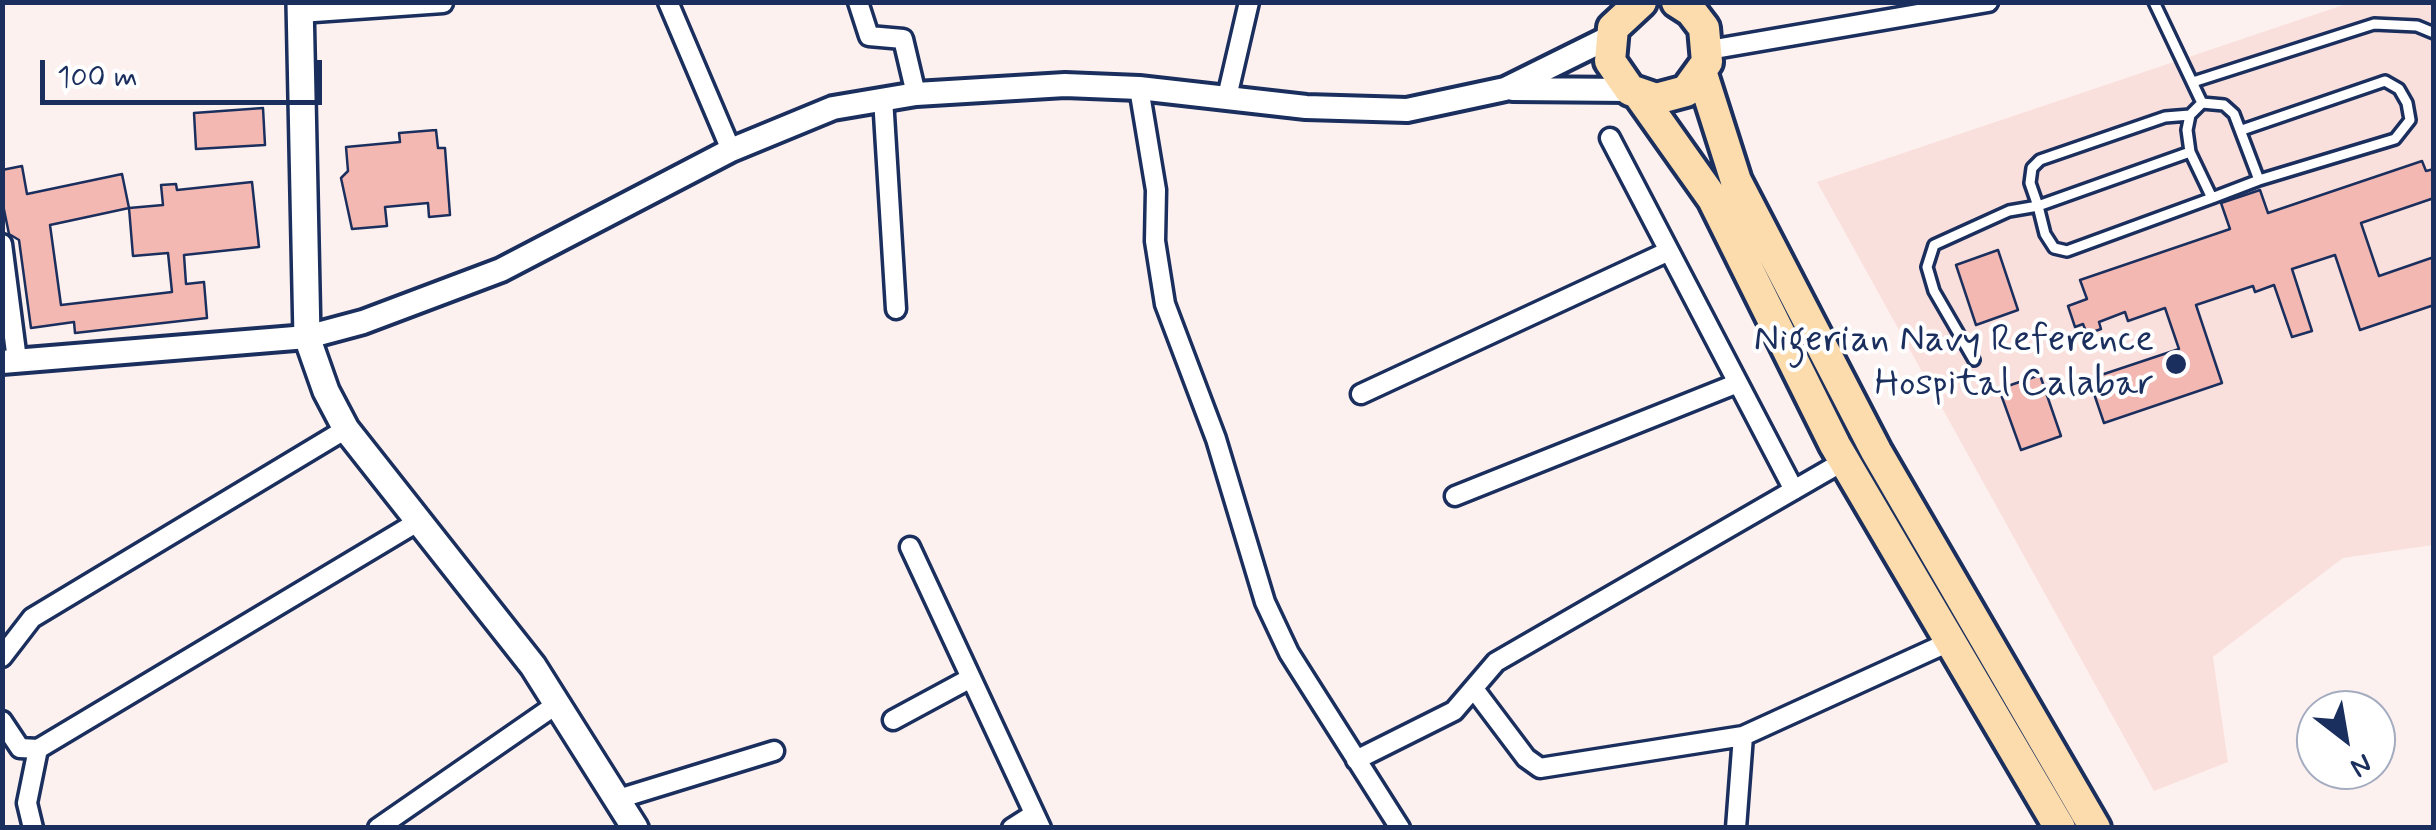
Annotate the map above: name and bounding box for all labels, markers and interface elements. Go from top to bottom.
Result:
scale bar [45,40,328,102]
text: 100 m [57,58,138,97]
place label: Nigerian Navy Reference Hospital Calabar [1754,319,2154,408]
marker: Nigerian Navy Reference Hospital Calabar [2163,351,2189,377]
north arrow [2296,690,2396,790]
text: N [2343,744,2378,785]

